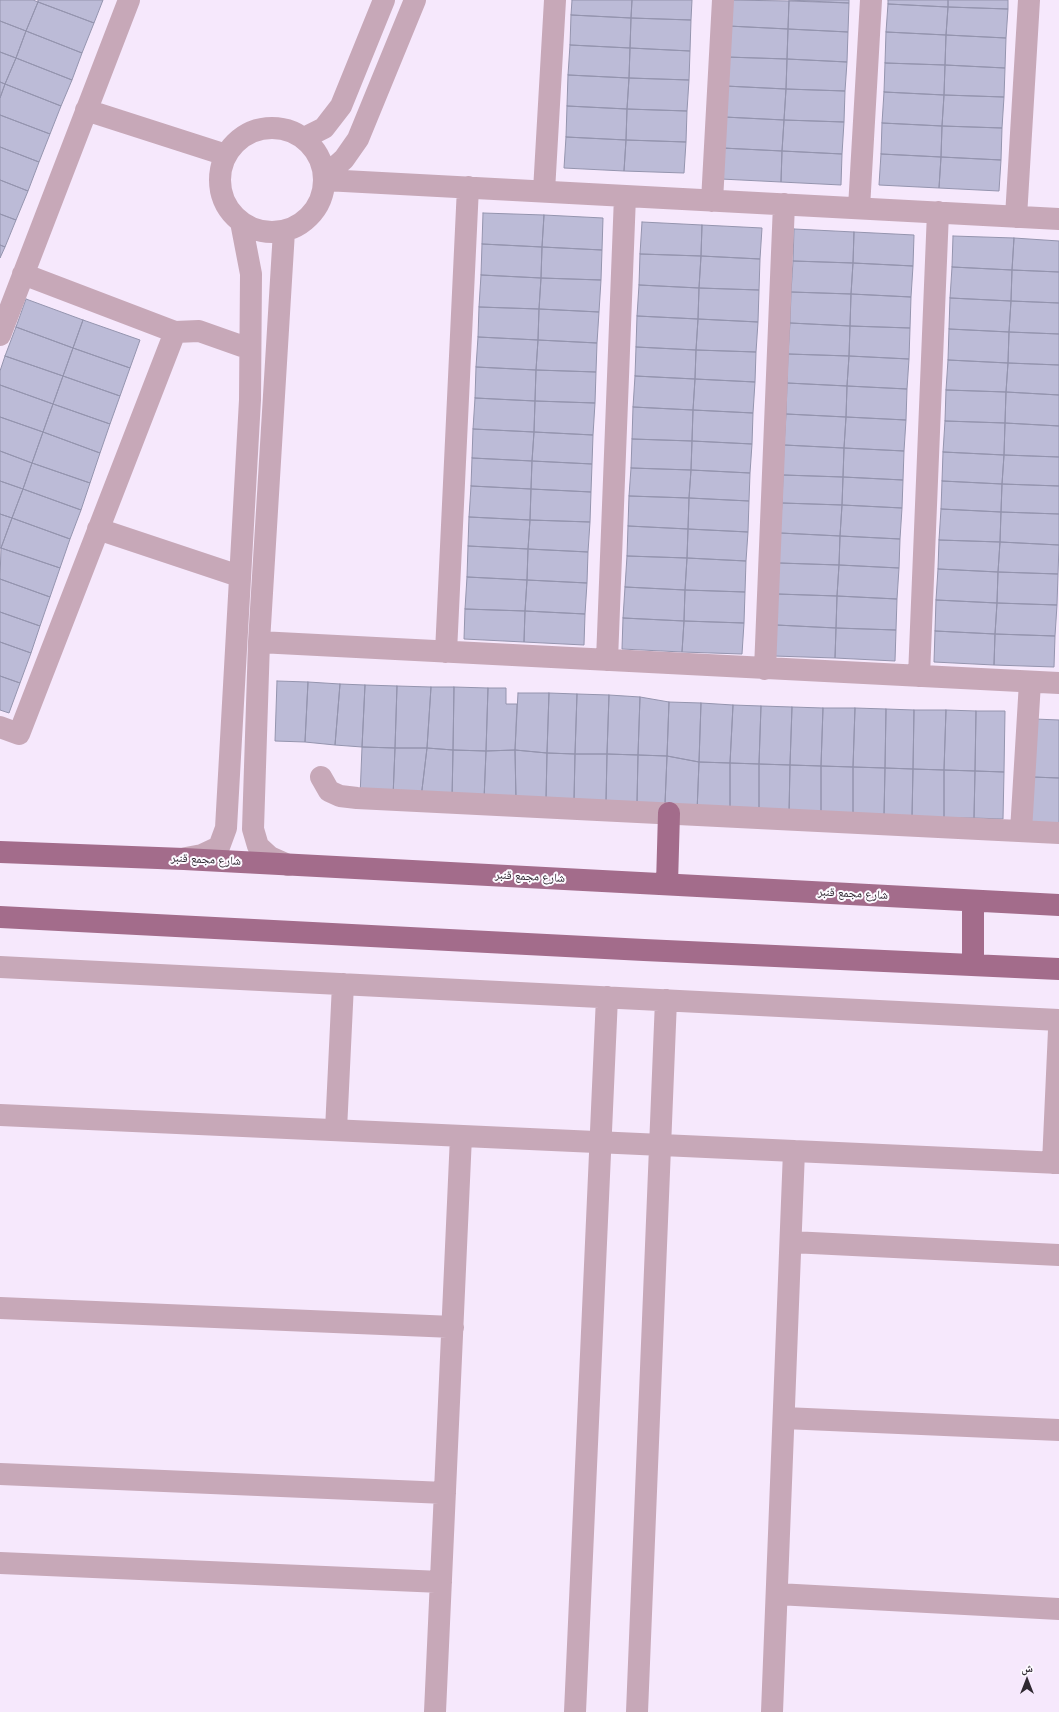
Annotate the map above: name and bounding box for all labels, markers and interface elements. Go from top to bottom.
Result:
street label: شارع مجمع قنبر [171,851,241,869]
street label: شارع مجمع قنبر [495,868,565,886]
street label: شارع مجمع قنبر [818,885,888,903]
north arrow [1007,1660,1047,1700]
text: ش [1021,1661,1033,1675]

